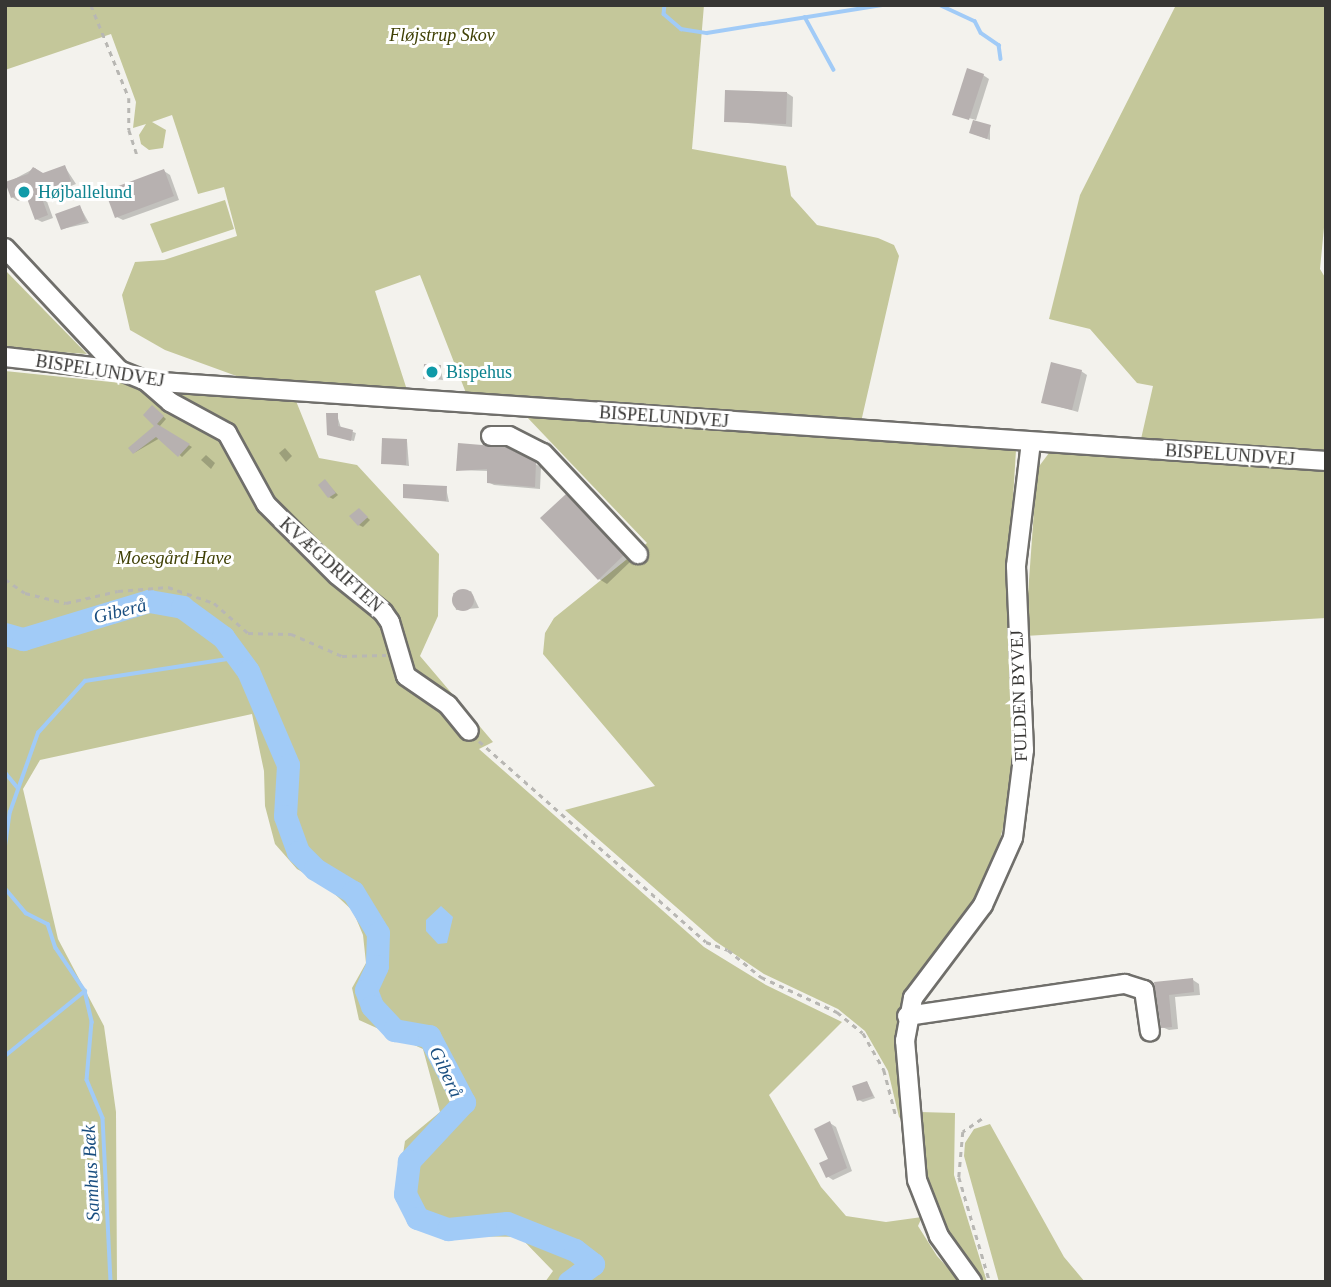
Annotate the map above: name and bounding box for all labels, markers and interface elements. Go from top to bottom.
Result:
park label: Fløjstrup Skov [389,24,495,46]
place label: Højballelund [38,181,132,203]
marker: Højballelund [16,184,32,200]
street label: BISPELUNDVEJ [34,350,166,392]
place label: Bispehus [446,361,512,383]
marker: Bispehus [424,364,440,380]
street label: BISPELUNDVEJ [598,402,730,432]
street label: BISPELUNDVEJ [1164,440,1296,470]
street label: KVÆGDRIFTEN [275,513,387,617]
park label: Moesgård Have [117,547,231,569]
water label: Giberå [91,593,149,629]
street label: FULDEN BYVEJ [1006,630,1032,762]
water label: Giberå [424,1043,468,1101]
water label: Samhus Bæk [77,1124,105,1222]

